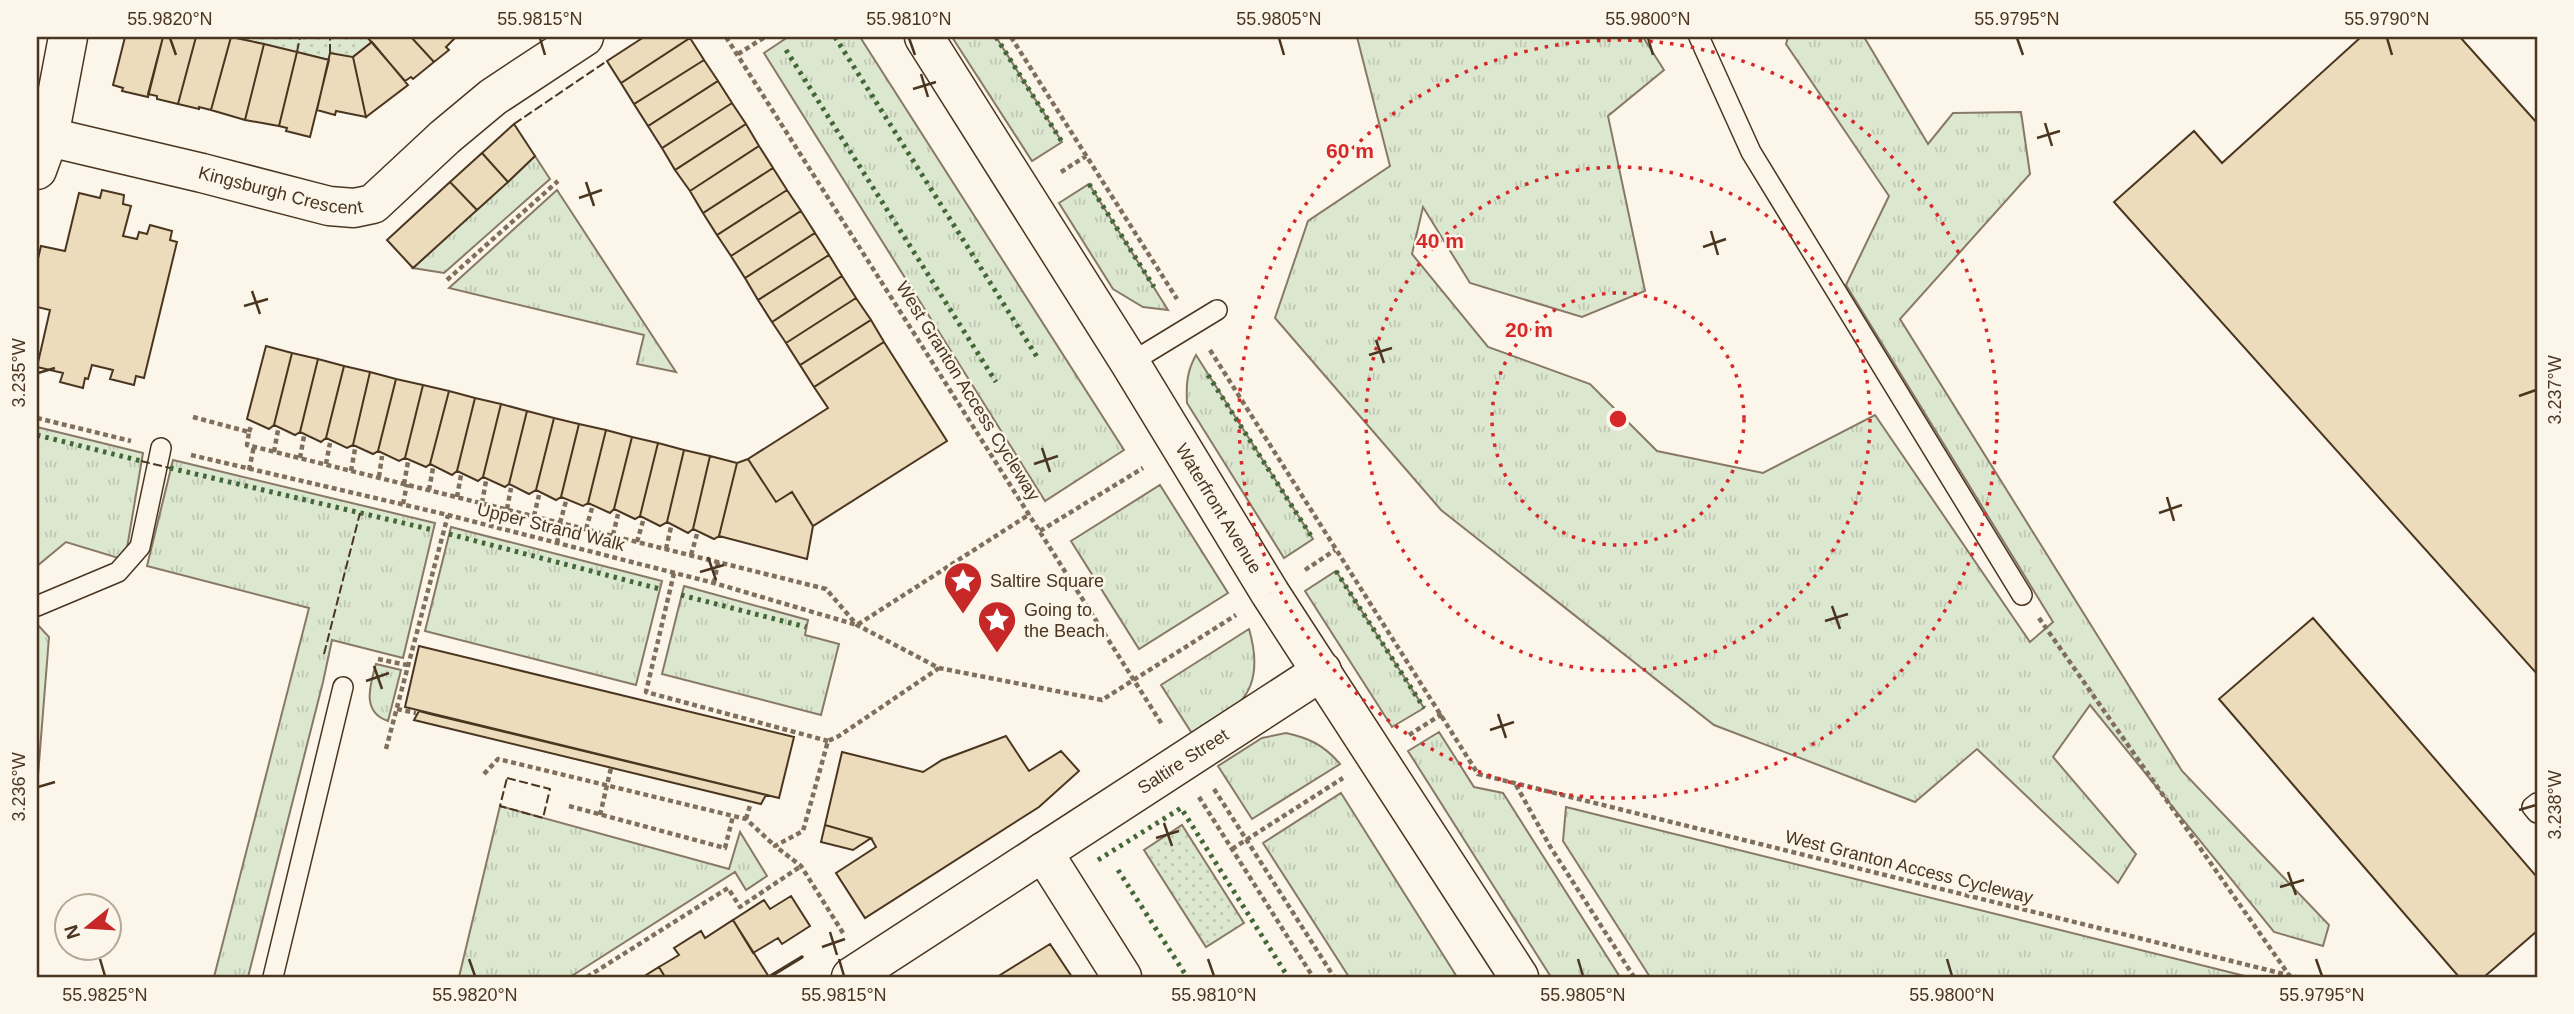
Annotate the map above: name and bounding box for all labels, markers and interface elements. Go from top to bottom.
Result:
text: 55.9820°N [127,9,213,29]
text: 55.9815°N [497,9,583,29]
text: 55.9810°N [866,9,952,29]
text: 55.9805°N [1236,9,1322,29]
text: 55.9800°N [1605,9,1691,29]
text: 55.9795°N [1974,9,2060,29]
text: 55.9790°N [2344,9,2430,29]
text: 60 m [1326,139,1374,162]
street label: Kingsburgh Crescent [196,162,364,218]
text: 40 m [1416,229,1464,252]
street label: West Granton Access Cycleway [892,278,1044,504]
text: 20 m [1505,318,1553,341]
text: 3.235°W [9,338,29,408]
text: 3.237°W [2545,355,2565,425]
centre of rings [1606,407,1630,431]
street label: Waterfront Avenue [1172,440,1266,577]
street label: Upper Strand Walk [475,499,628,555]
place icon: Saltire Square [942,560,984,615]
place label: Saltire Square [990,571,1104,591]
place icon: Going to the Beach [976,599,1018,654]
place label: Going to the Beach [1024,600,1105,641]
street label: Saltire Street [1134,725,1232,798]
text: 3.236°W [9,752,29,822]
text: 3.238°W [2545,770,2565,840]
street label: West Granton Access Cycleway [1783,826,2035,908]
north arrow [52,892,122,962]
text: N [60,922,84,942]
text: 55.9825°N [62,985,148,1005]
text: 55.9820°N [432,985,518,1005]
text: 55.9815°N [801,985,887,1005]
text: 55.9810°N [1171,985,1257,1005]
text: 55.9805°N [1540,985,1626,1005]
text: 55.9800°N [1909,985,1995,1005]
text: 55.9795°N [2279,985,2365,1005]

